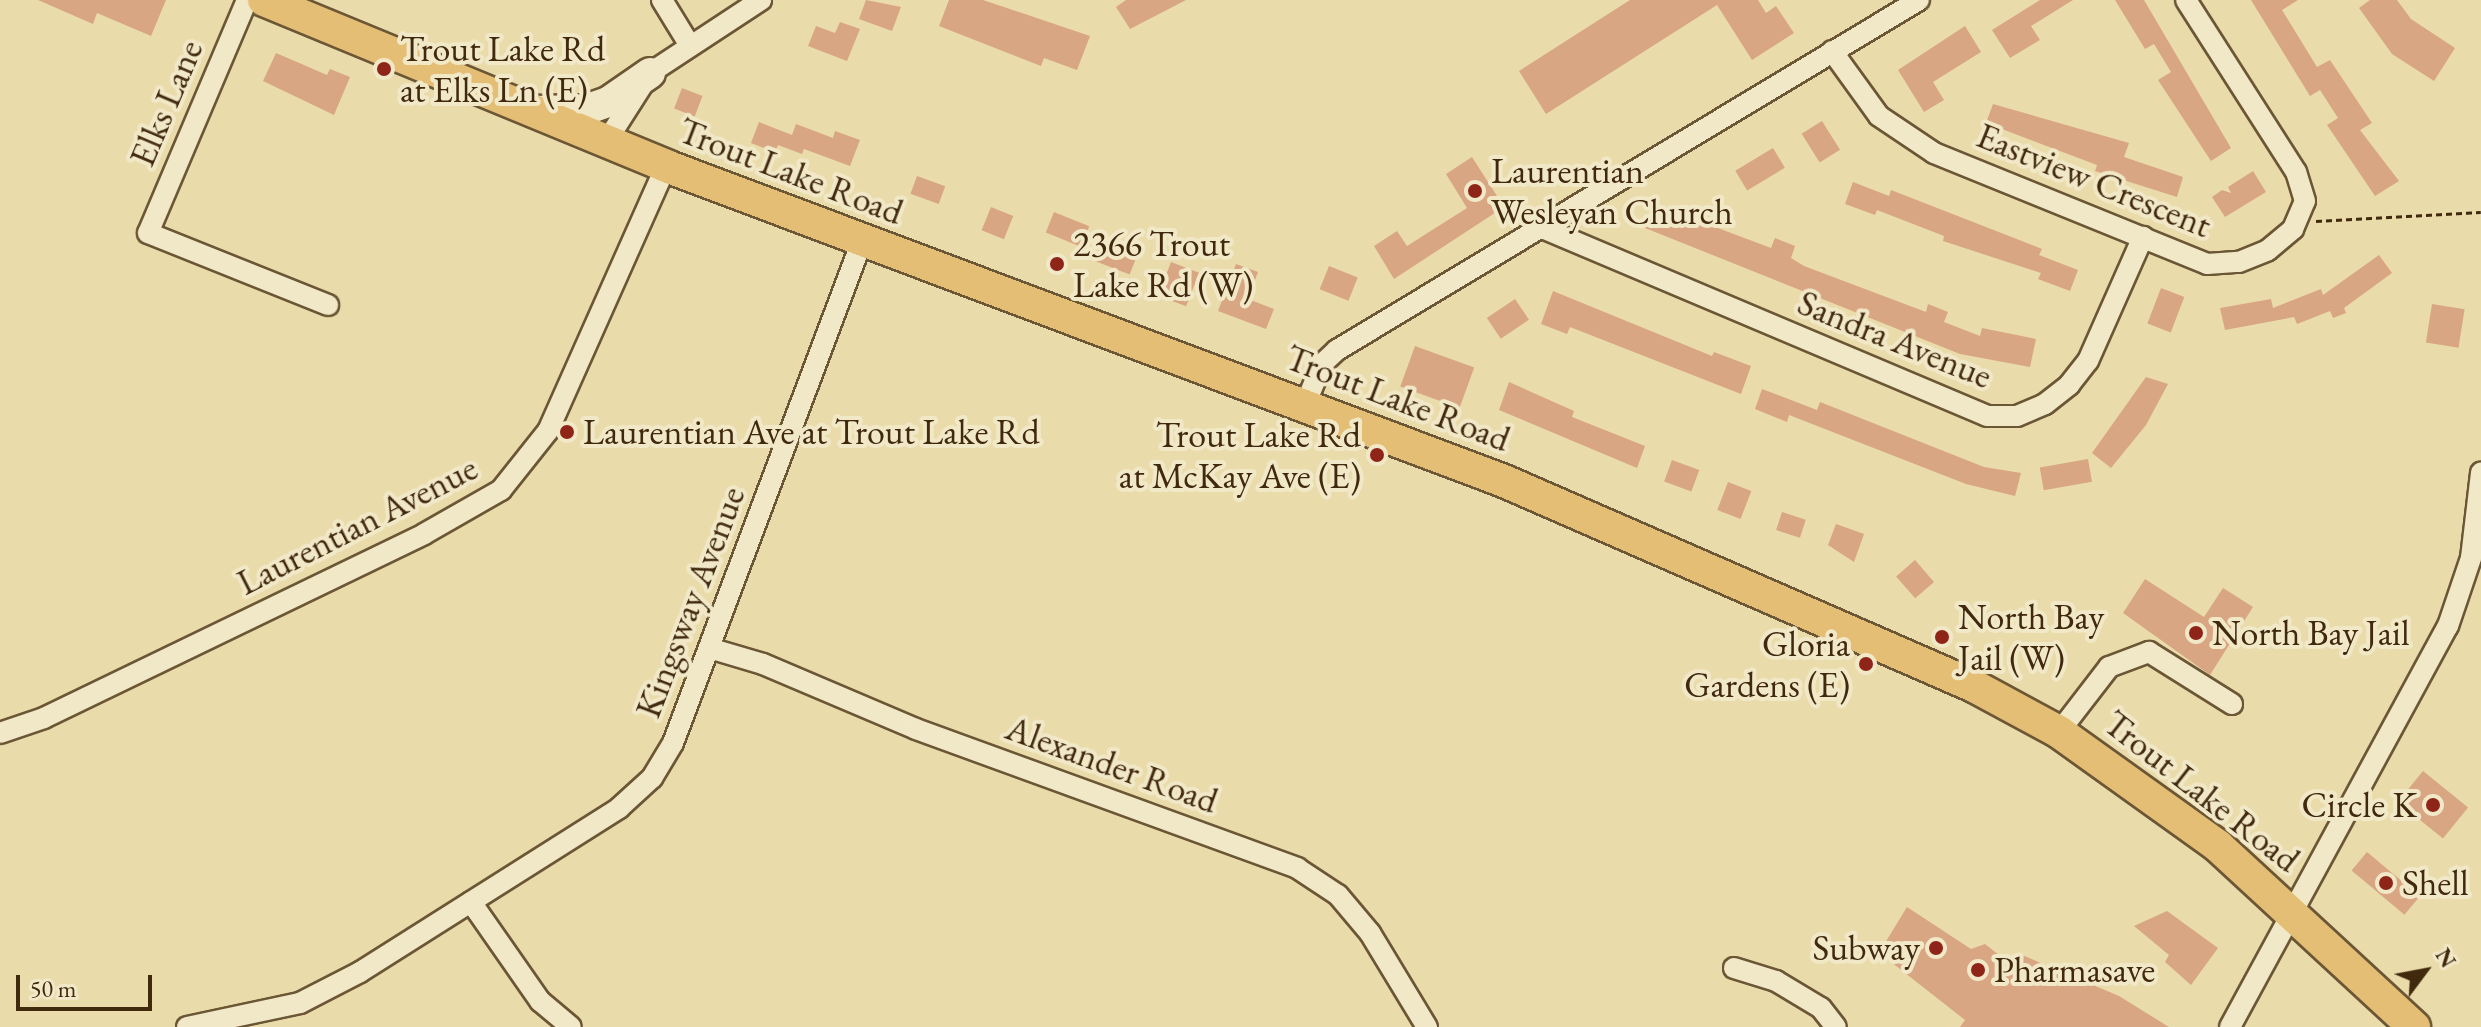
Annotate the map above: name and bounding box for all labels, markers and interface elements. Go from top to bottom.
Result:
place label: Trout Lake Rd at Elks Ln (E) [400,26,605,111]
street label: Elks Lane [120,33,212,173]
marker: Trout Lake Rd at Elks Ln (E) [375,60,393,78]
street label: Trout Lake Road [673,108,909,234]
street label: Eastview Crescent [1971,113,2217,247]
place label: Laurentian Wesleyan Church [1491,148,1733,233]
marker: Laurentian Wesleyan Church [1466,182,1484,200]
place label: 2366 Trout Lake Rd (W) [1073,221,1253,306]
marker: 2366 Trout Lake Rd (W) [1048,255,1066,273]
street label: Sandra Avenue [1792,281,1998,397]
street label: Trout Lake Road [1280,335,1516,461]
place label: Laurentian Ave at Trout Lake Rd [583,410,1040,454]
place label: Trout Lake Rd at McKay Ave (E) [1119,412,1361,497]
marker: Laurentian Ave at Trout Lake Rd [558,423,576,441]
street label: Laurentian Avenue [230,446,484,604]
marker: Trout Lake Rd at McKay Ave (E) [1368,446,1386,464]
street label: Kingsway Avenue [626,480,754,724]
place label: North Bay Jail (W) [1958,594,2104,679]
place label: North Bay Jail [2212,611,2410,655]
place label: Gloria Gardens (E) [1684,621,1850,706]
marker: North Bay Jail [2187,624,2205,642]
marker: North Bay Jail (W) [1933,628,1951,646]
marker: Gloria Gardens (E) [1857,655,1875,673]
street label: Trout Lake Road [2095,701,2309,881]
street label: Alexander Road [1000,706,1224,822]
place label: Circle K [2302,783,2417,827]
marker: Circle K [2424,796,2442,814]
place label: Shell [2402,861,2469,905]
marker: Shell [2377,874,2395,892]
place label: Subway [1812,926,1920,970]
north arrow [2385,931,2465,1011]
marker: Subway [1927,939,1945,957]
text: N [2429,943,2463,973]
place label: Pharmasave [1994,948,2155,992]
scale bar [20,959,156,1009]
marker: Pharmasave [1969,961,1987,979]
text: 50 m [30,973,77,1004]

